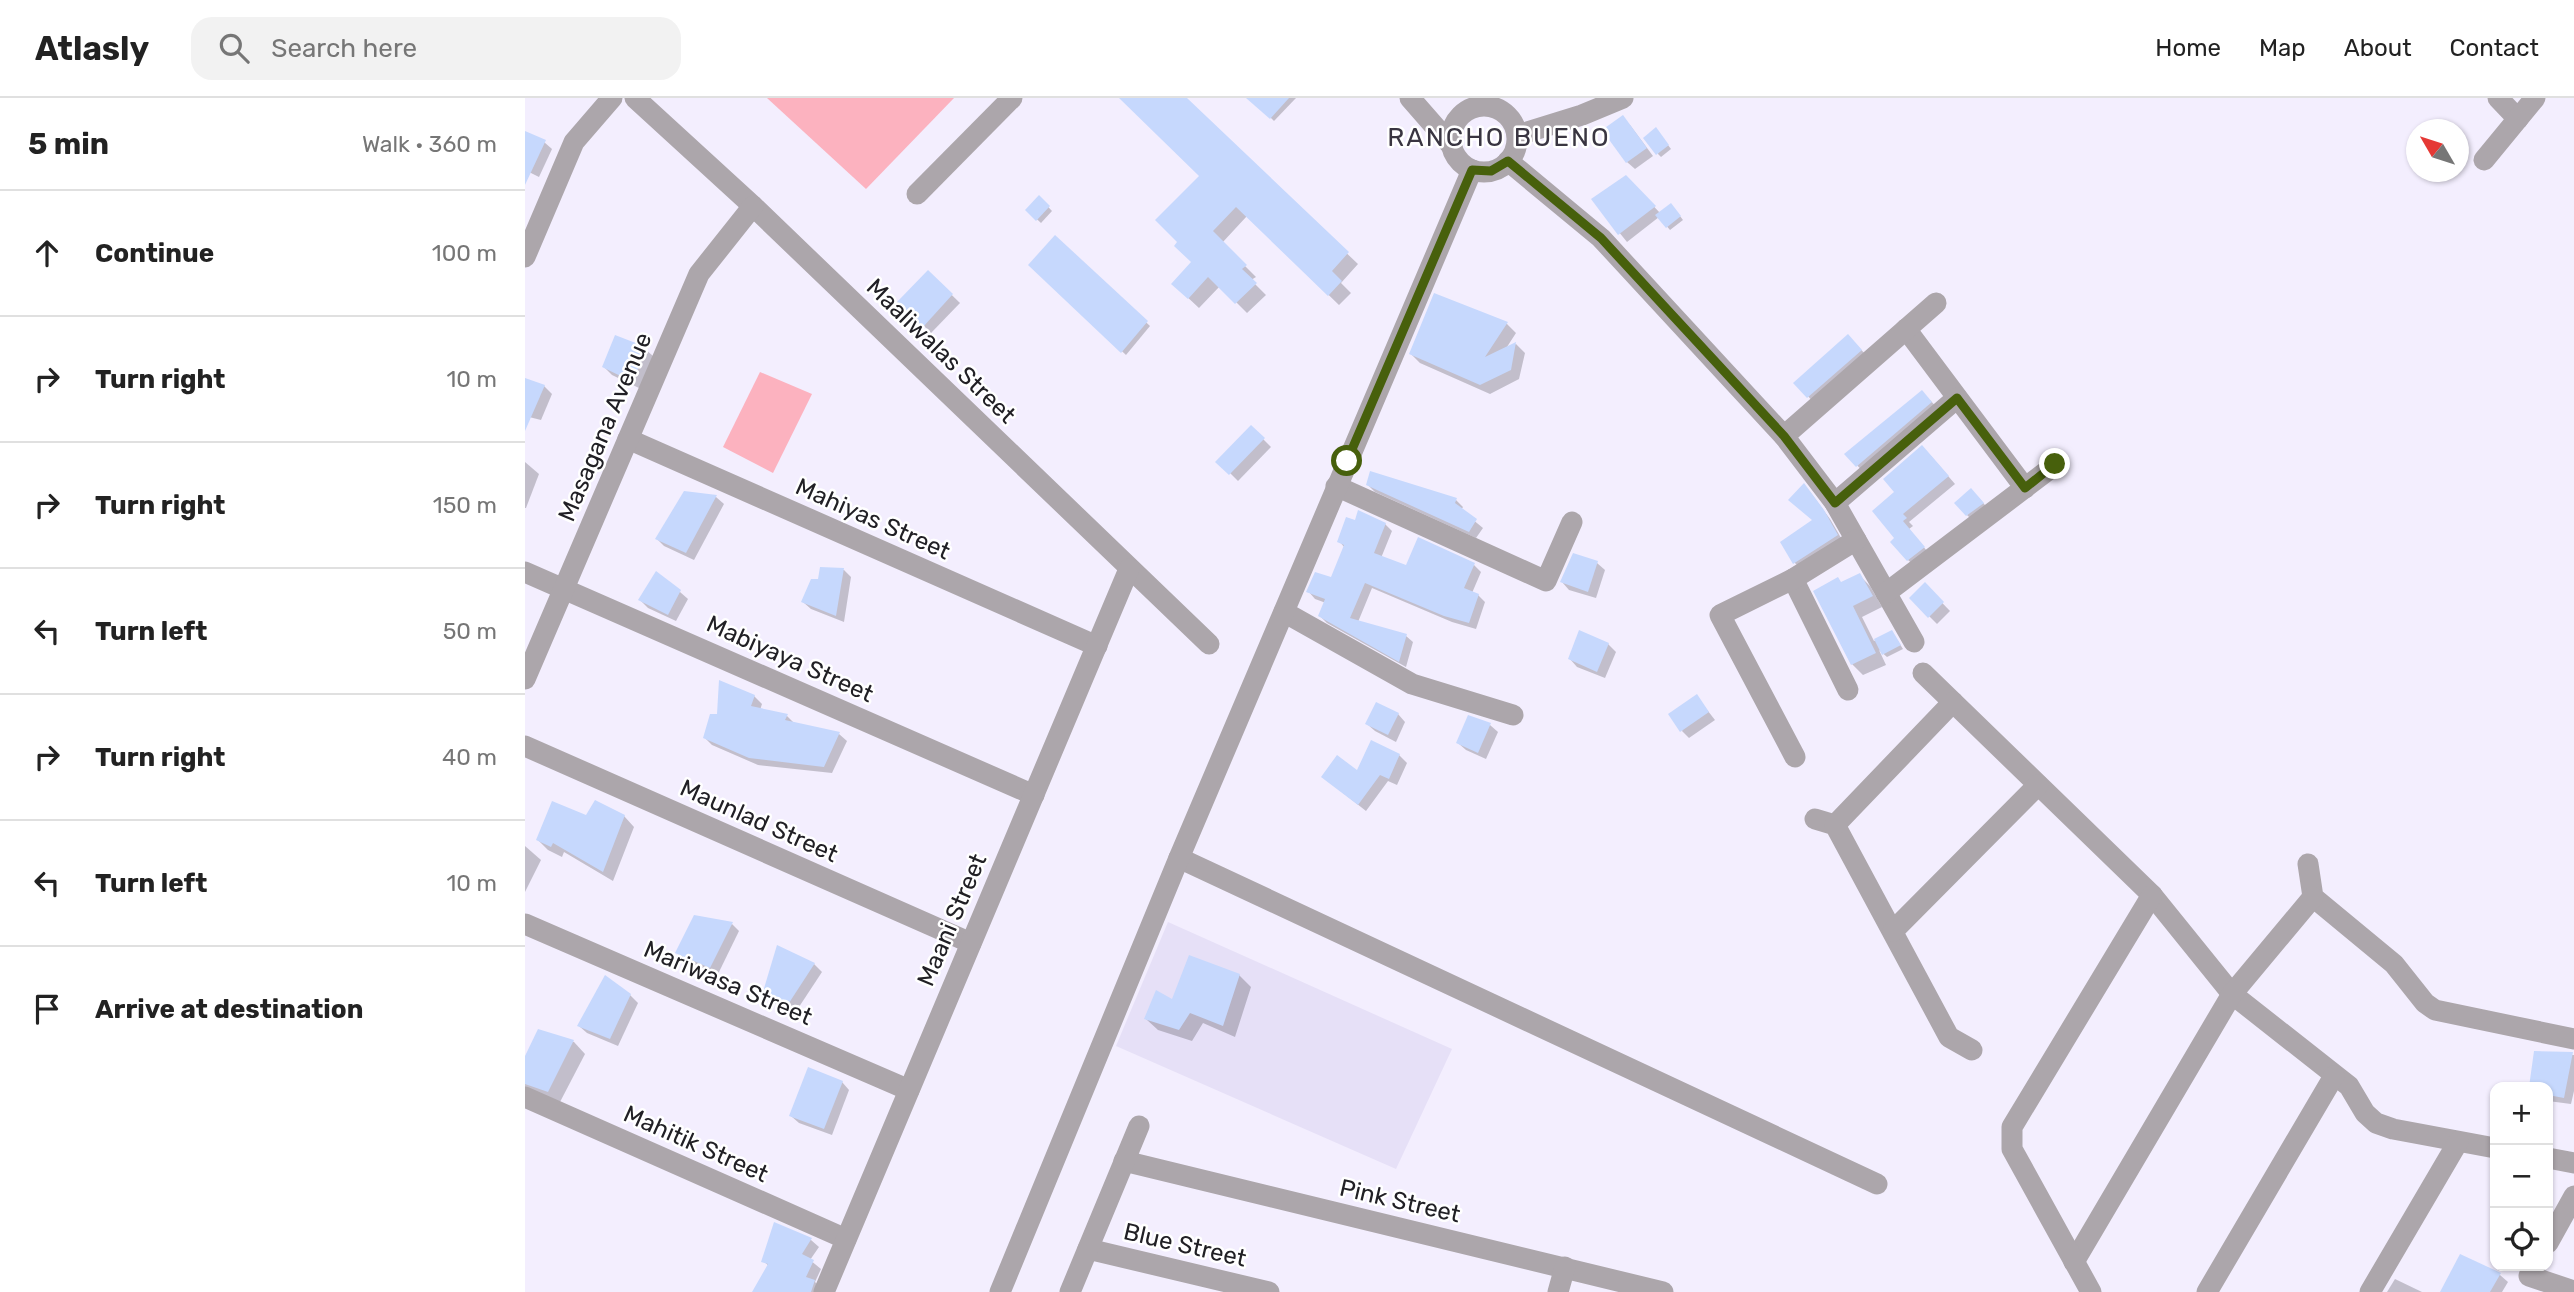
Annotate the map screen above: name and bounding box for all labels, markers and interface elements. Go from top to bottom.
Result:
search box [191,17,681,80]
text: Atlasly [35,29,149,68]
icon: search [215,29,253,67]
text: Search here [271,33,417,64]
text: Home [2155,34,2221,62]
text: Map [2259,34,2306,62]
text: About [2344,34,2412,62]
text: Contact [2450,34,2539,62]
north arrow [2406,119,2469,182]
district label: RANCHO BUENO [1387,122,1611,153]
text: 5 min [28,126,109,162]
text: Walk · 360 m [362,130,497,158]
icon: ahead [28,234,66,272]
text: Continue [95,238,214,269]
text: 100 m [432,239,497,267]
street label: Maaliwalas Street [861,273,1021,429]
street label: Masagana Avenue [553,328,657,526]
icon: right [28,360,66,398]
text: Turn right [95,364,225,395]
text: 10 m [446,365,497,393]
route start [1331,445,1362,476]
route end [2039,448,2070,479]
street label: Mahiyas Street [791,472,955,566]
icon: right [28,486,66,524]
text: Turn right [95,490,225,521]
text: 150 m [433,491,497,519]
street label: Mabiyaya Street [702,610,878,708]
icon: left [28,612,66,650]
text: Turn left [95,616,207,647]
text: 50 m [443,617,497,645]
icon: right [28,738,66,776]
text: Turn right [95,742,225,773]
text: 40 m [442,743,497,771]
street label: Maunlad Street [676,774,842,868]
street label: Maani Street [912,850,992,990]
icon: left [28,864,66,902]
text: Turn left [95,868,207,899]
text: 10 m [446,869,497,897]
street label: Mariwasa Street [640,935,816,1031]
icon: arrive [28,990,66,1028]
text: Arrive at destination [95,994,363,1025]
map controls [2490,1082,2553,1271]
button: + [2490,1082,2553,1145]
street label: Mahitik Street [619,1100,773,1188]
button: − [2490,1145,2553,1208]
street label: Pink Street [1337,1174,1463,1228]
button: locate [2490,1208,2553,1271]
street label: Blue Street [1121,1217,1249,1273]

